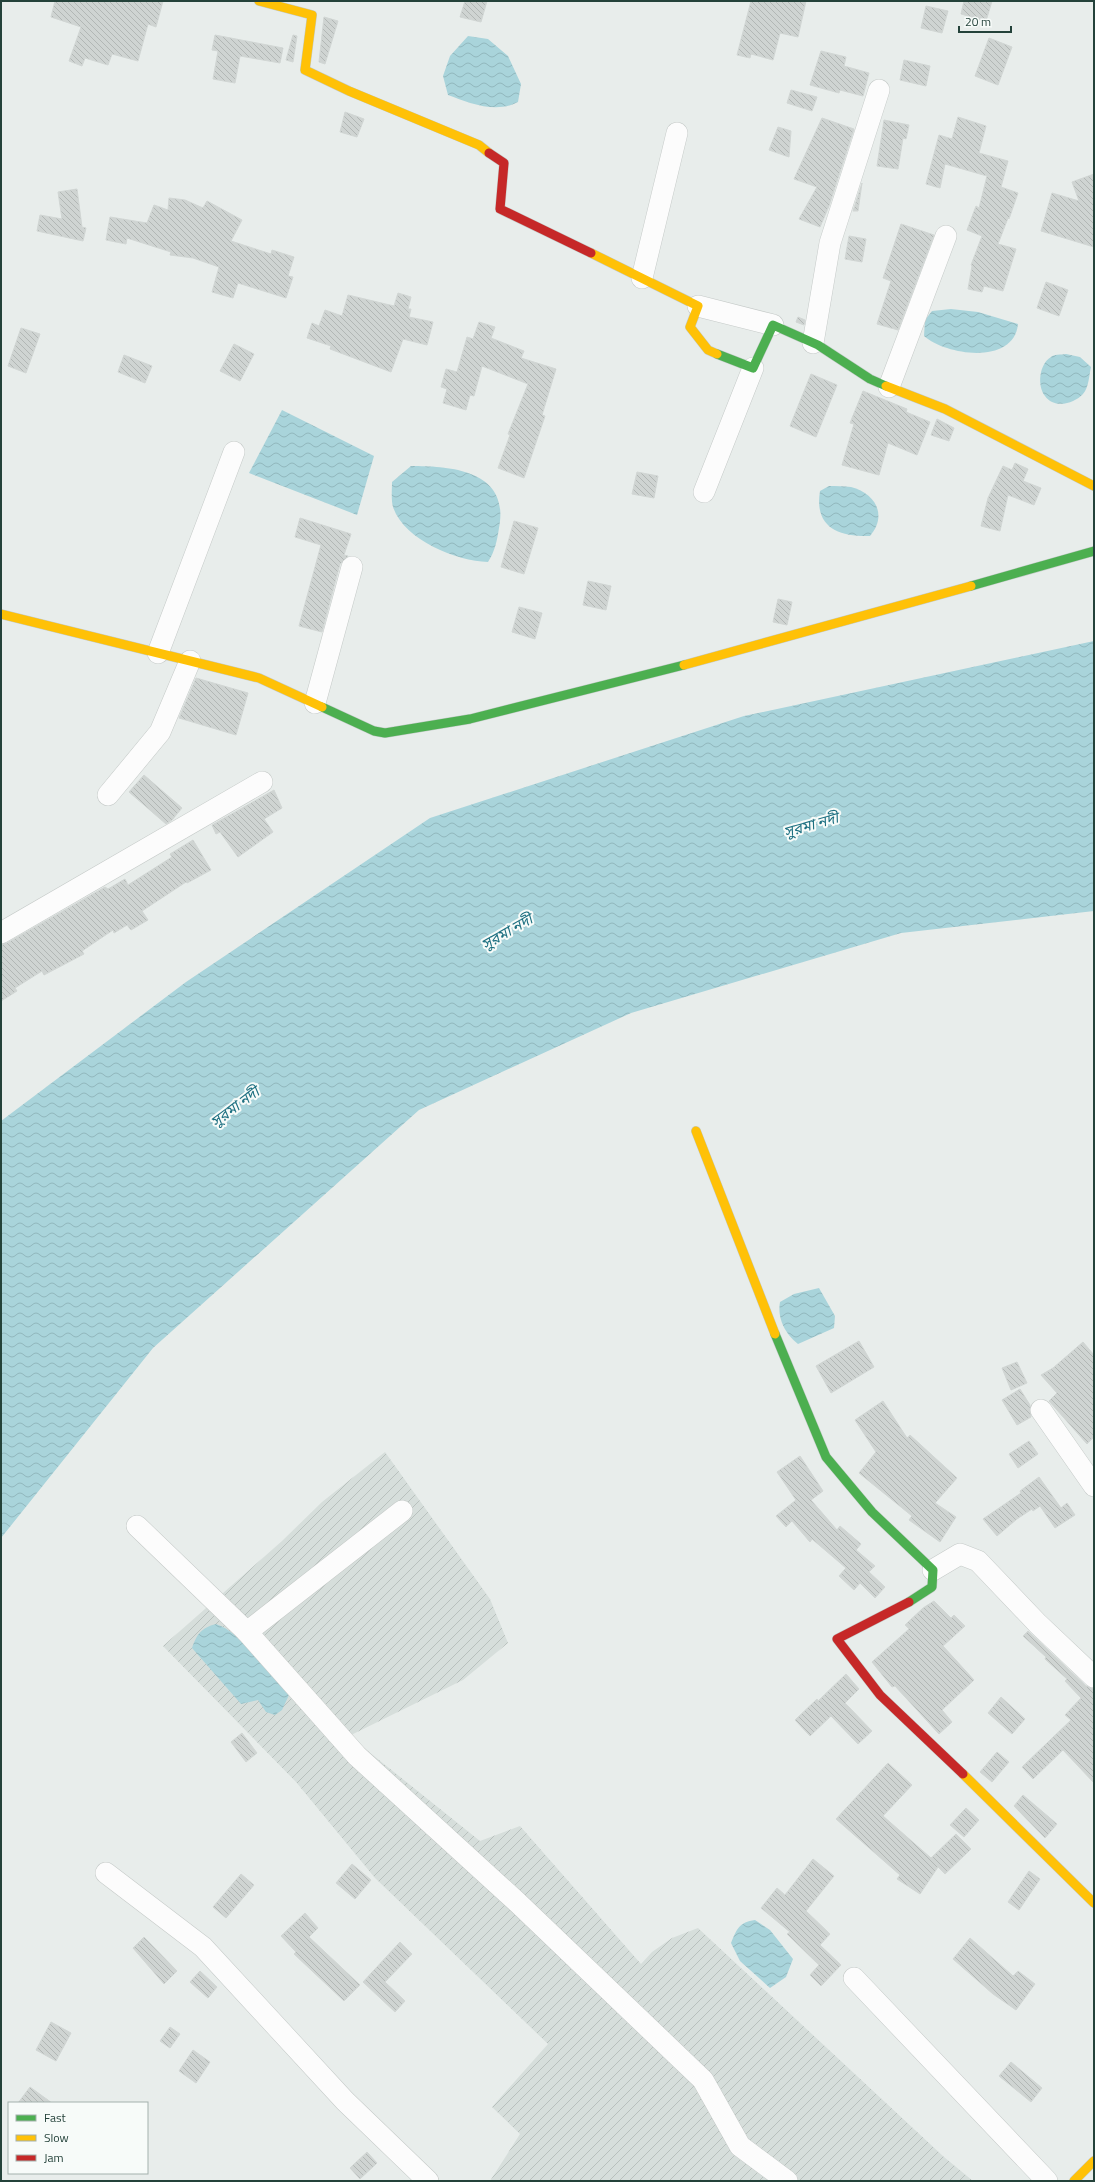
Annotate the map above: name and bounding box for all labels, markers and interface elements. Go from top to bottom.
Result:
scale bar [959,8,1011,34]
text: 20 m [965,12,991,31]
water label: সুরমা নদী [781,805,844,843]
water label: সুরমা নদী [477,906,539,956]
water label: সুরমা নদী [205,1079,266,1133]
legend [8,2102,148,2174]
text: Fast [44,2108,67,2127]
text: Slow [44,2128,69,2147]
text: Jam [44,2148,64,2167]

